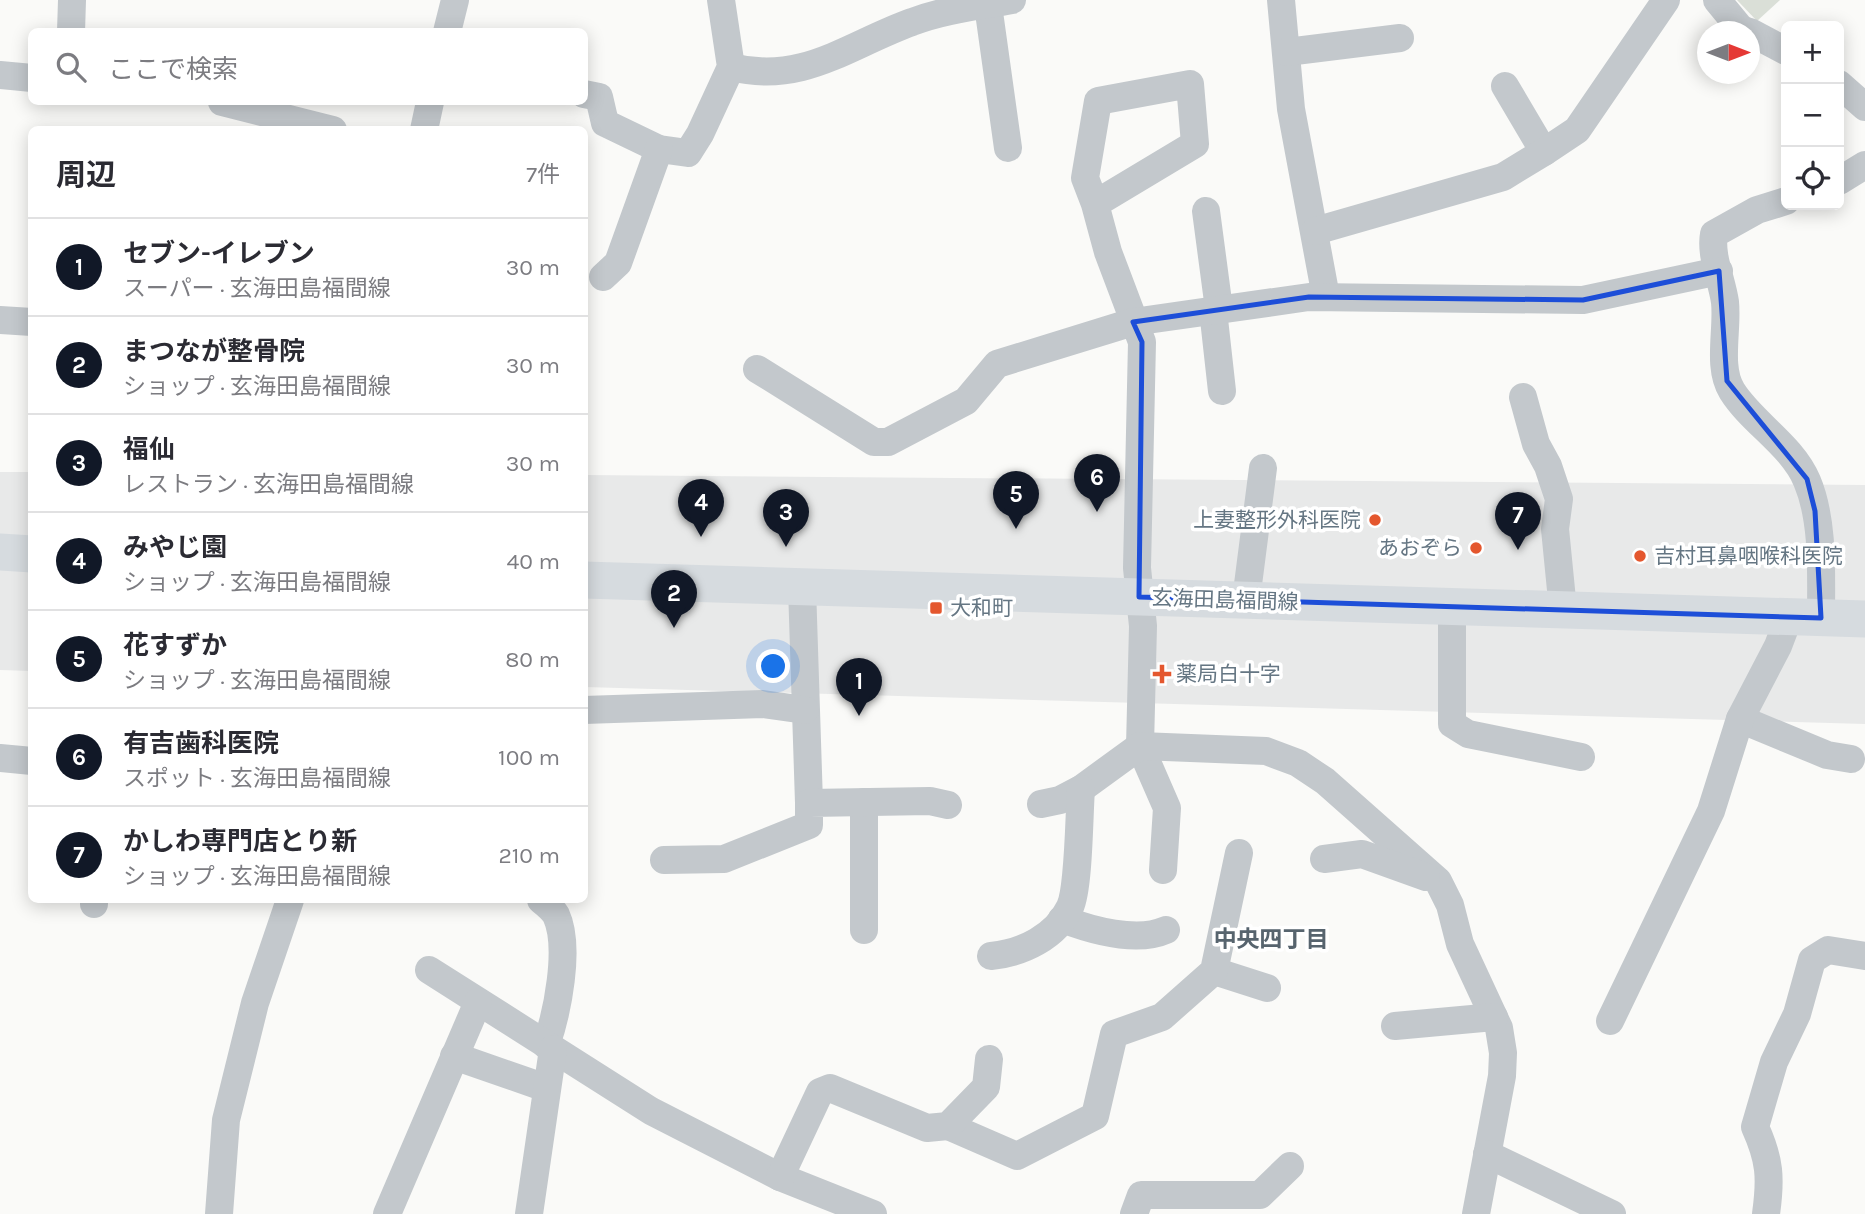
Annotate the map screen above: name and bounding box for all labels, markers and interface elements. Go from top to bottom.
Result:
north arrow [1697,21,1760,84]
map controls [1781,21,1844,210]
button: + [1781,21,1844,84]
search box [28,28,588,105]
icon: search [52,48,90,86]
text: ここで検索 [108,54,238,85]
button: − [1781,84,1844,147]
button: locate [1781,147,1844,210]
text: 周辺 [56,157,116,193]
text: 7件 [526,161,560,188]
text: セブン-イレブン [123,238,315,269]
text: 1 [75,254,83,281]
text: 30 m [506,254,560,281]
text: スーパー · 玄海田島福間線 [123,275,391,302]
text: まつなが整骨院 [123,336,305,367]
text: 2 [72,352,86,379]
text: 30 m [506,352,560,379]
text: ショップ · 玄海田島福間線 [123,373,391,400]
text: 福仙 [123,434,175,465]
text: 3 [72,450,86,477]
text: 30 m [506,450,560,477]
pin: 6 [1074,454,1120,512]
text: レストラン · 玄海田島福間線 [123,471,414,498]
pin: 5 [993,471,1039,529]
pin: 4 [678,479,724,537]
pin: 3 [763,489,809,547]
pin: 7 [1495,492,1541,550]
place label: 上妻整形外科医院 [1193,508,1361,532]
marker: 上妻整形外科医院 [1367,512,1383,528]
text: みやじ園 [123,532,227,563]
place label: あおぞら [1378,536,1462,560]
marker: あおぞら [1468,540,1484,556]
place label: 吉村耳鼻咽喉科医院 [1654,544,1843,568]
text: 4 [72,548,86,575]
text: 40 m [507,548,560,575]
marker: 吉村耳鼻咽喉科医院 [1632,548,1648,564]
text: ショップ · 玄海田島福間線 [123,569,391,596]
pin: 2 [651,570,697,628]
street label: 玄海田島福間線 [1151,585,1299,615]
place label: 大和町 [950,596,1013,620]
marker: 大和町 [928,600,944,616]
text: 花すずか [123,630,227,661]
text: 5 [72,646,86,673]
text: 80 m [505,646,560,673]
your location [756,649,790,683]
pin: 1 [836,658,882,716]
place label: 薬局白十字 [1176,662,1281,686]
marker: 薬局白十字 [1154,666,1170,682]
text: ショップ · 玄海田島福間線 [123,667,391,694]
text: 有吉歯科医院 [123,728,279,759]
text: 6 [72,744,86,771]
text: 100 m [498,744,560,771]
text: スポット · 玄海田島福間線 [123,765,391,792]
text: かしわ専門店とり新 [123,826,357,857]
text: 7 [73,842,85,869]
text: 210 m [498,842,560,869]
text: ショップ · 玄海田島福間線 [123,863,391,890]
district label: 中央四丁目 [1214,926,1329,953]

